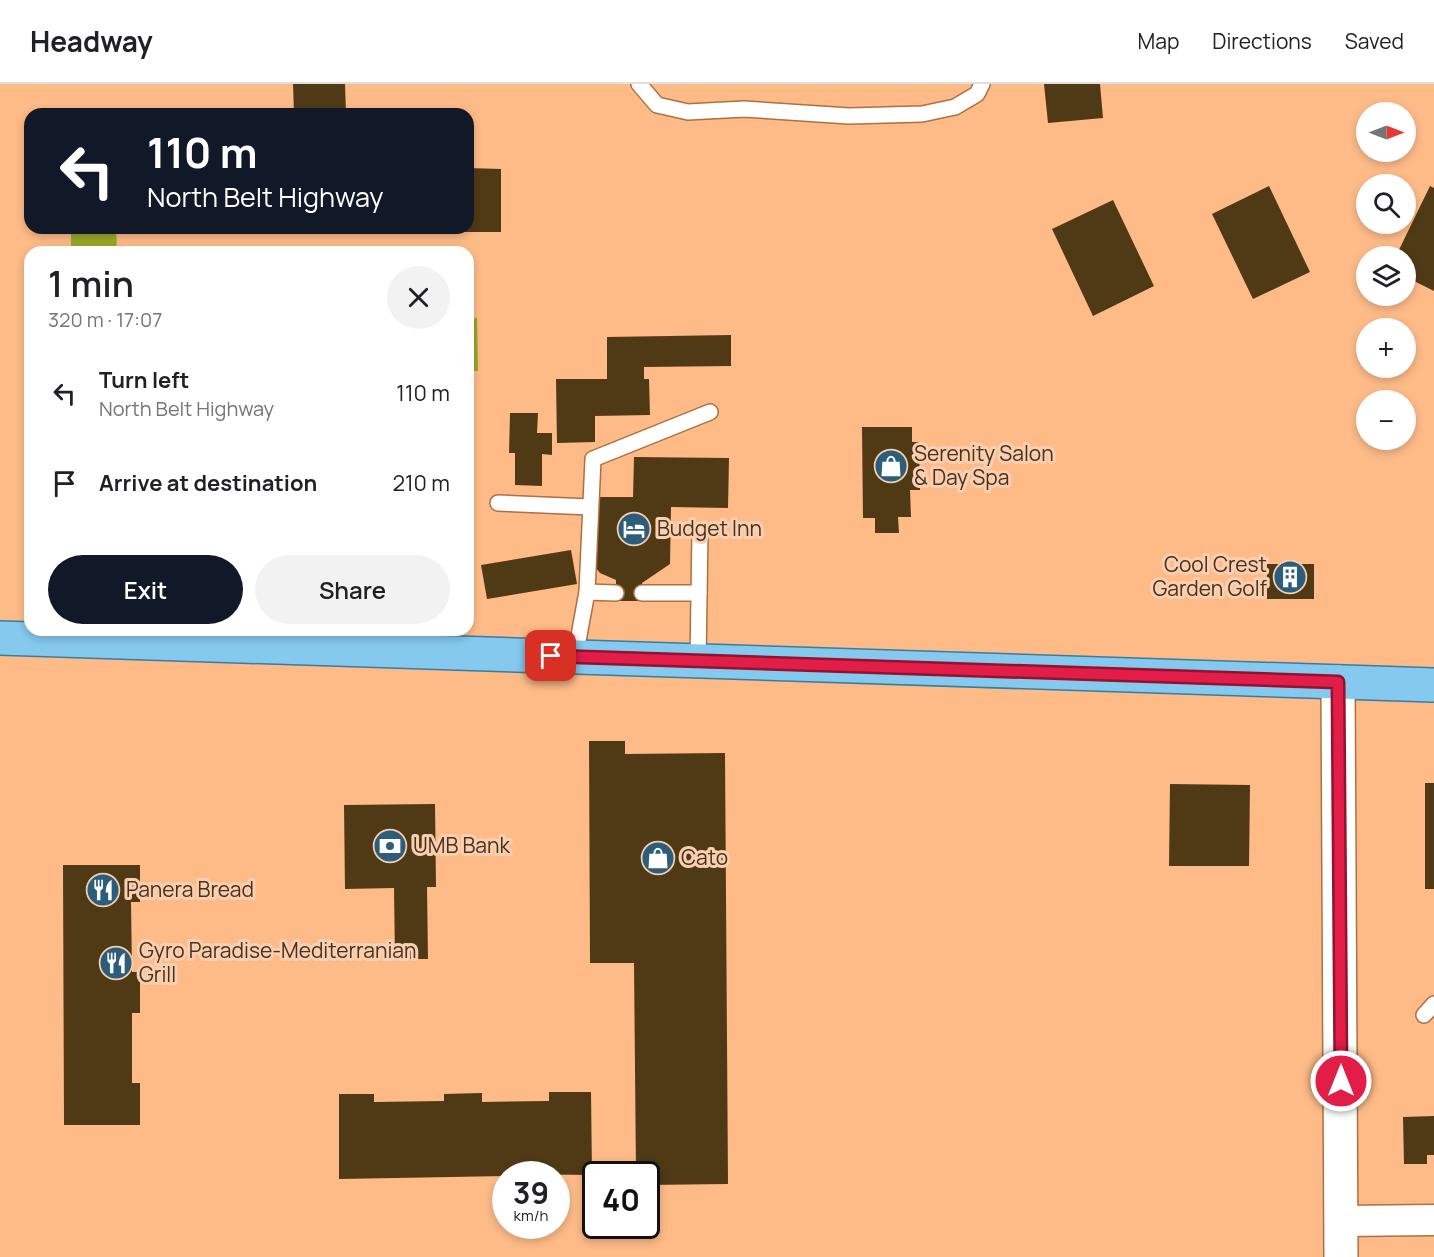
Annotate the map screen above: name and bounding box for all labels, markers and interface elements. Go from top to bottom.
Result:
text: Headway [30,22,153,60]
text: Map [1138,27,1179,55]
text: Directions [1212,27,1312,55]
text: Saved [1345,27,1404,55]
north arrow [1356,102,1416,162]
map controls [1356,102,1416,450]
text: 110 m [147,123,258,181]
icon: left [48,132,126,210]
button: search [1356,174,1416,234]
text: North Belt Highway [147,178,383,215]
button: layers [1356,246,1416,306]
text: 1 min [48,259,134,308]
button: close [387,266,450,329]
text: 320 m · 17:07 [48,306,162,333]
button: + [1356,318,1416,378]
text: Turn left [99,365,189,395]
icon: left [48,377,81,410]
text: 110 m [396,378,450,408]
button: − [1356,390,1416,450]
text: North Belt Highway [99,395,274,422]
place label: Serenity Salon & Day Spa [914,439,1054,491]
shop icon: Serenity Salon & Day Spa [873,448,909,484]
icon: arrive [48,467,81,500]
text: Arrive at destination [99,468,317,498]
text: 210 m [392,468,450,498]
hotel icon: Budget Inn [616,511,652,547]
place label: Budget Inn [657,514,762,542]
place label: Cool Crest Garden Golf [1153,550,1268,602]
button: Exit [48,555,243,624]
button: Share [255,555,450,624]
building icon: Cool Crest Garden Golf [1272,559,1308,595]
pin [525,630,576,681]
icon: arrive [534,639,567,672]
bank icon: UMB Bank [372,828,408,864]
place label: UMB Bank [413,831,510,859]
shop icon: Cato [640,840,676,876]
place label: Cato [681,843,728,871]
restaurant icon: Panera Bread [85,872,121,908]
place label: Panera Bread [126,875,254,903]
place label: Gyro Paradise-Mediterranian Grill [139,936,416,988]
restaurant icon: Gyro Paradise-Mediterranian Grill [98,945,134,981]
position arrow [1309,1049,1373,1113]
speed limit sign: 40 [582,1161,660,1239]
text: 39 [513,1172,549,1213]
text: km/h [514,1205,548,1226]

